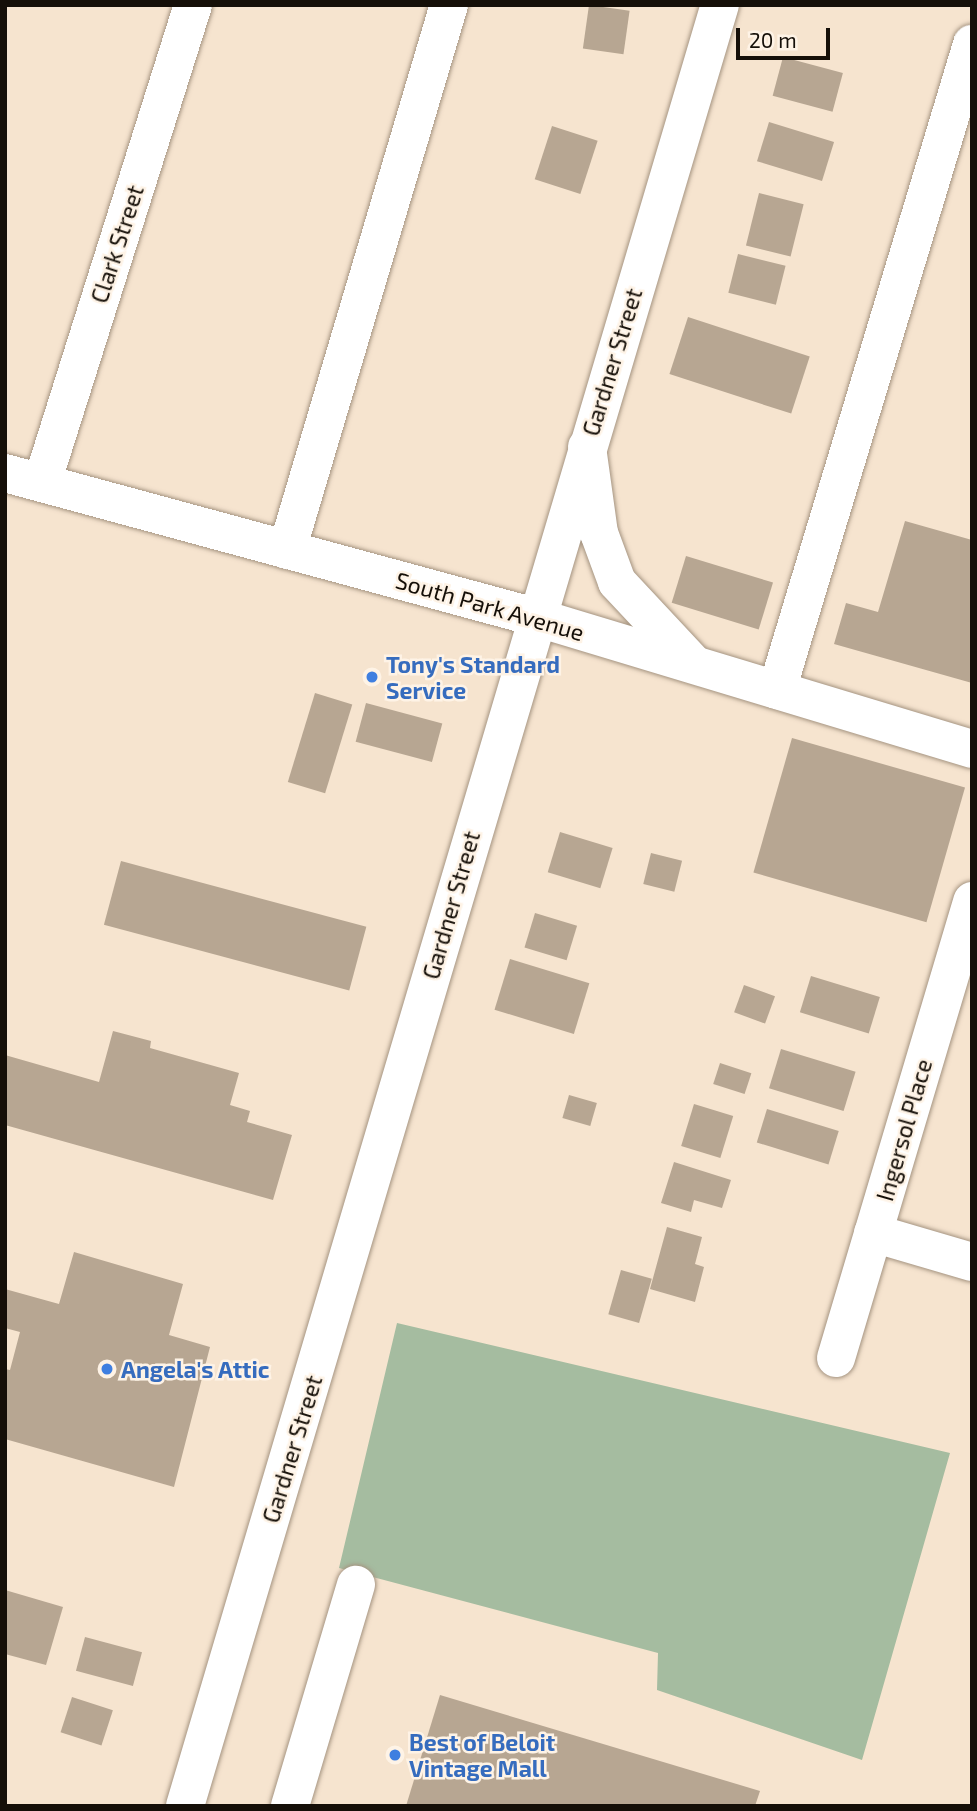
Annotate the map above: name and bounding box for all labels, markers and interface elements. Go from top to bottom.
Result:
scale bar [739,14,834,58]
text: 20 m [749,27,797,52]
street label: Clark Street [85,181,149,307]
street label: Gardner Street [576,285,648,439]
street label: South Park Avenue [392,566,588,646]
place label: Tony's Standard Service [386,650,560,704]
marker: Tony's Standard Service [364,669,380,685]
street label: Gardner Street [417,828,485,982]
street label: Ingersol Place [870,1056,938,1204]
place label: Angela's Attic [121,1355,270,1383]
marker: Angela's Attic [99,1361,115,1377]
street label: Gardner Street [256,1372,328,1526]
place label: Best of Beloit Vintage Mall [409,1728,556,1782]
marker: Best of Beloit Vintage Mall [387,1747,403,1763]

